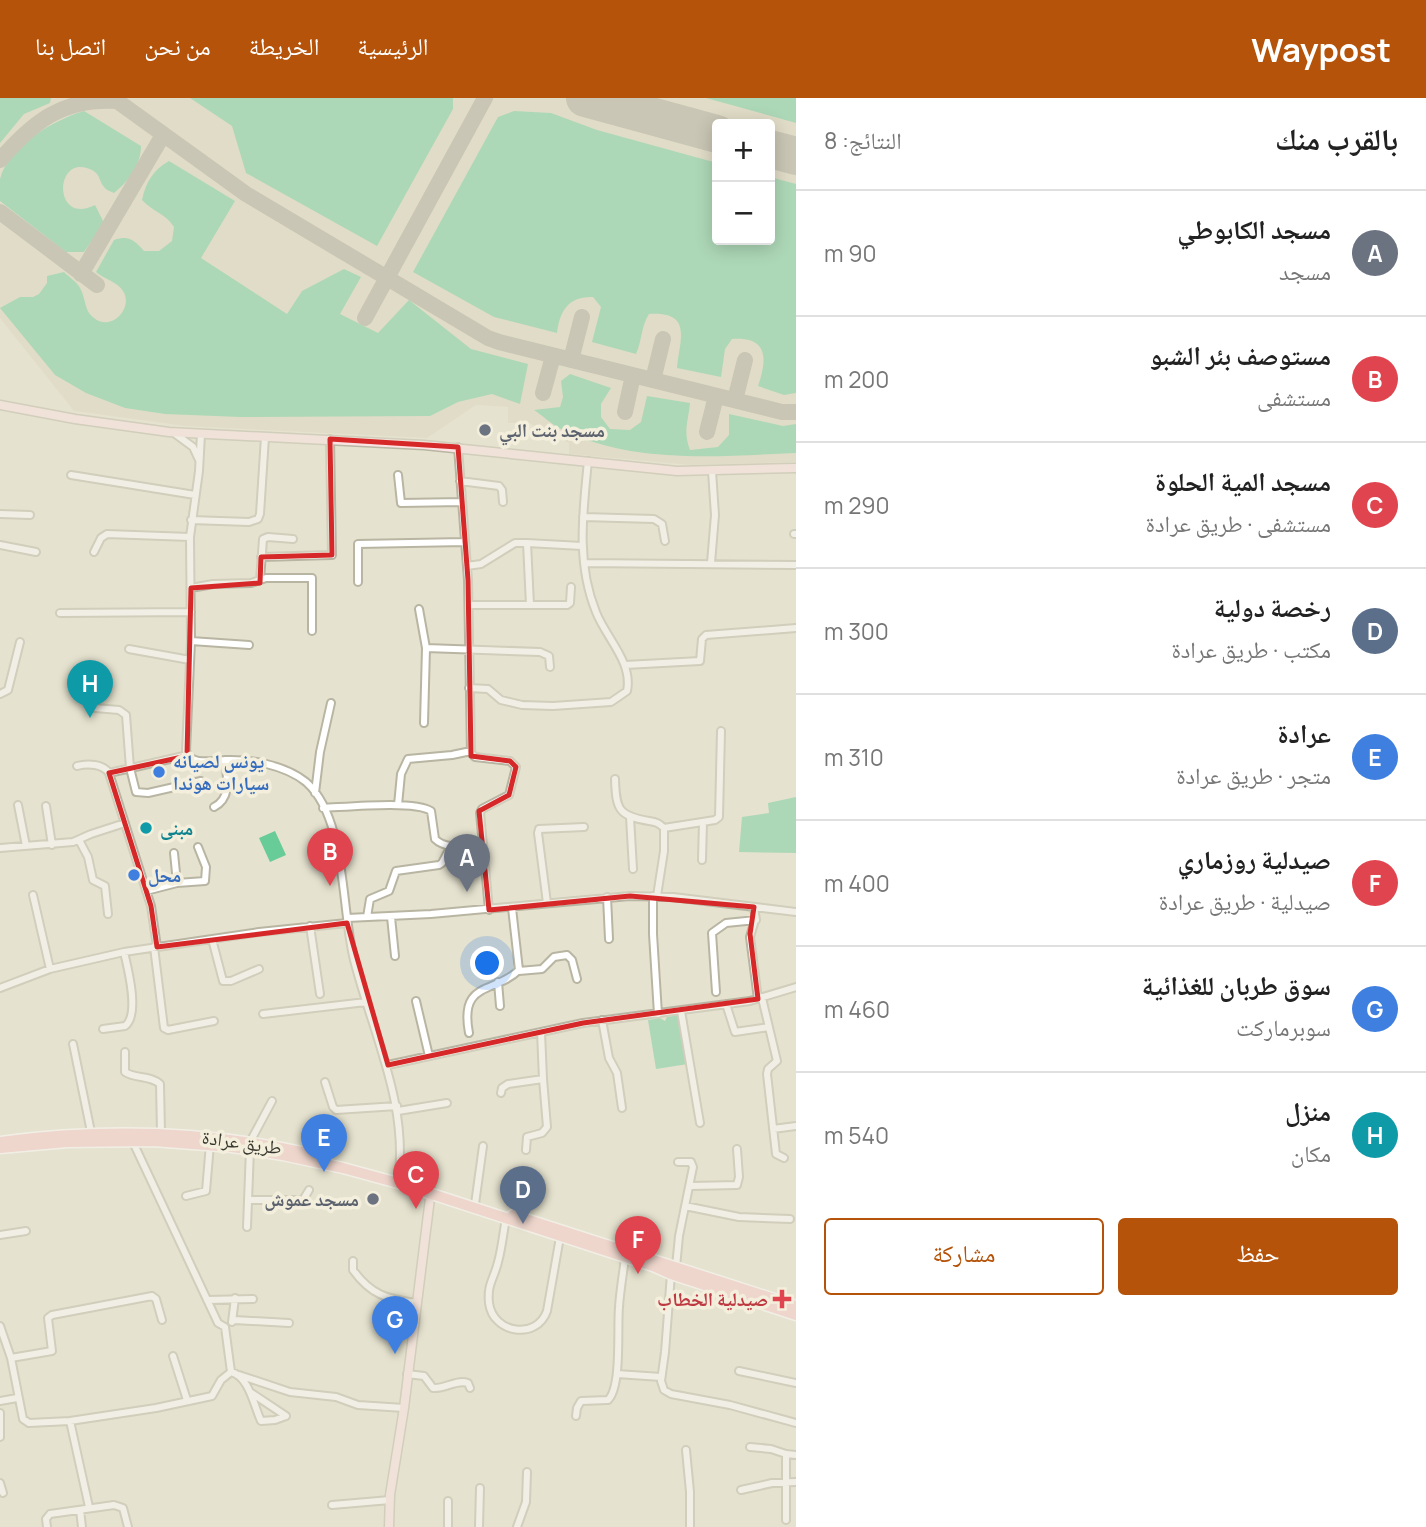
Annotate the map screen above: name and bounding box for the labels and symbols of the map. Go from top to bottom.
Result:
place label: مسجد بنت البي [499,417,605,446]
marker: مسجد بنت البي [477,422,493,438]
pin: H [67,660,113,718]
place label: يونس لصيانه سيارات هوندا [173,748,269,796]
marker: يونس لصيانه سيارات هوندا [151,764,167,780]
place label: مبنى [160,815,193,841]
marker: مبنى [138,820,154,836]
pin: B [307,828,353,886]
pin: A [444,834,490,892]
place label: محل [148,862,181,888]
marker: محل [126,867,142,883]
your location [470,946,504,980]
pin: E [301,1114,347,1172]
street label: طريق عرادة [201,1124,283,1160]
pin: C [393,1151,439,1209]
pin: D [500,1166,546,1224]
place label: مسجد عموش [264,1186,359,1212]
marker: مسجد عموش [365,1191,381,1207]
pin: F [615,1216,661,1274]
place label: صيدلية الخطاب [657,1286,768,1312]
marker: صيدلية الخطاب [774,1291,790,1307]
pin: G [372,1296,418,1354]

